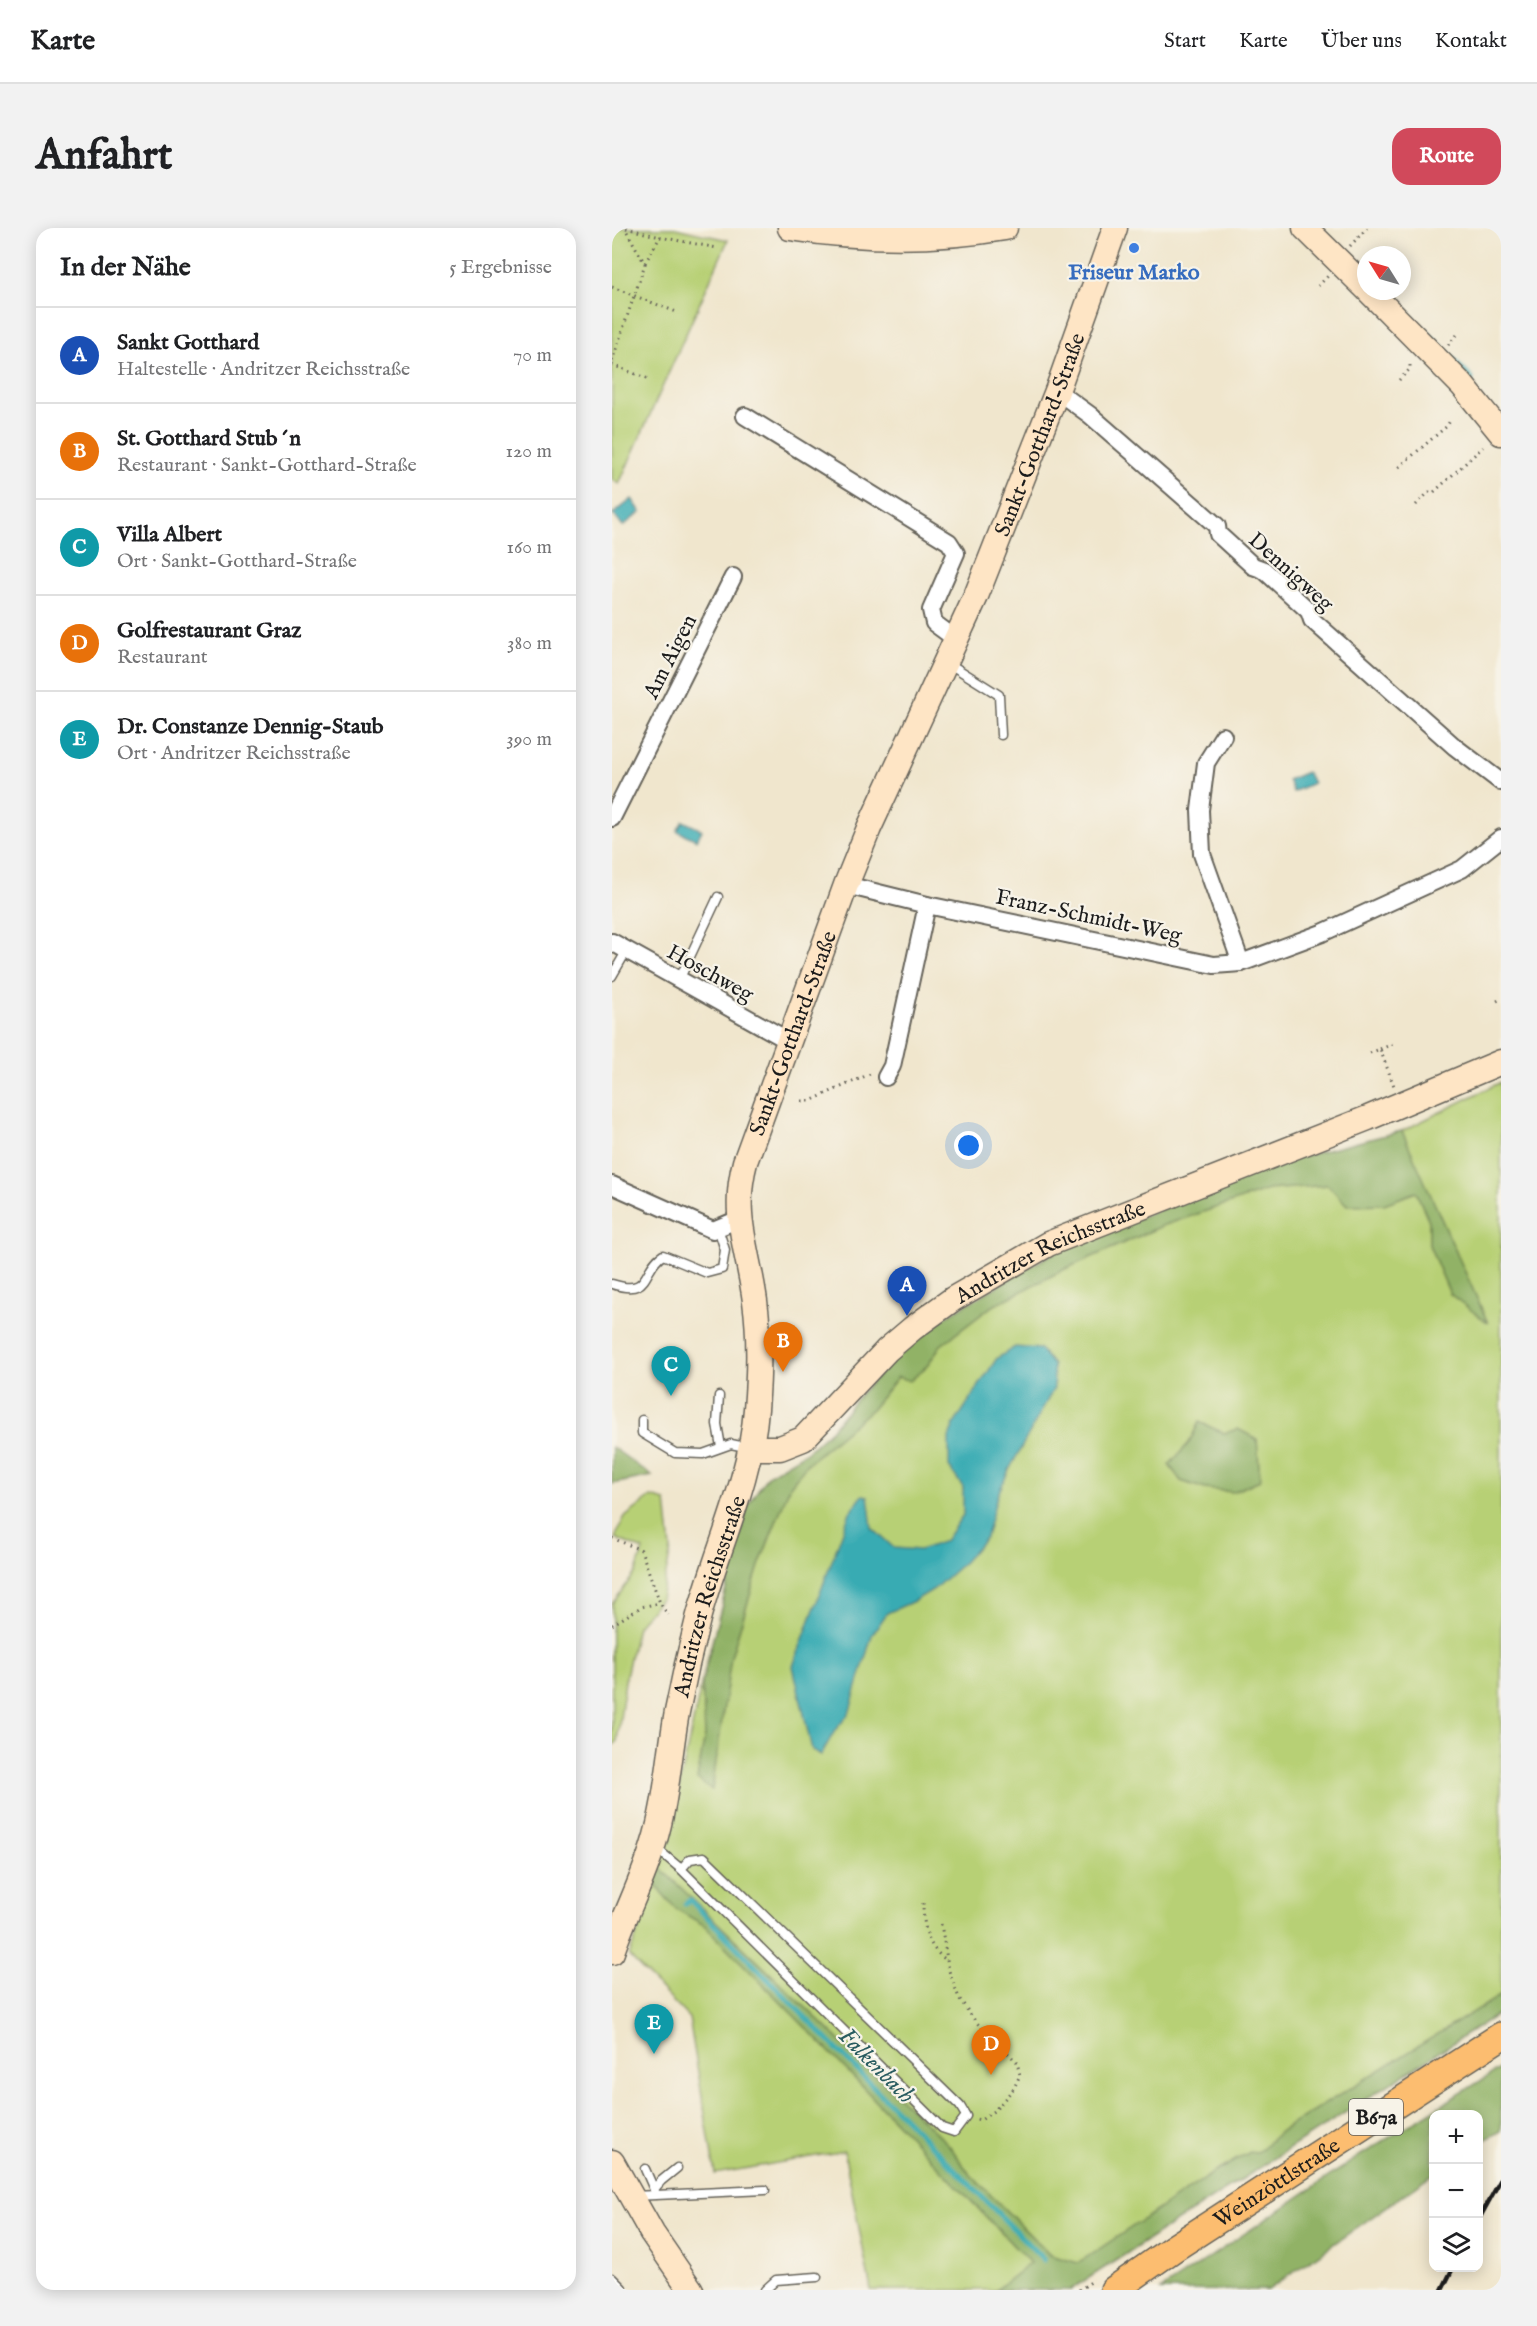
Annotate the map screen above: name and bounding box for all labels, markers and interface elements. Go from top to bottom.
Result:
text: Karte [30,24,95,59]
text: Start [1164,28,1206,55]
text: Karte [1239,28,1288,55]
text: Über uns [1321,28,1402,55]
text: Kontakt [1435,28,1507,55]
button: Route [1392,128,1501,185]
text: Anfahrt [36,130,172,183]
marker: Friseur Marko [1127,241,1141,255]
north arrow [1357,246,1411,300]
text: In der Nähe [60,251,191,284]
text: 5 Ergebnisse [449,255,552,280]
place label: Friseur Marko [1068,259,1200,287]
text: Sankt Gotthard [117,329,259,357]
street label: Sankt-Gotthard-Straße [989,330,1093,541]
text: A [73,343,86,368]
text: 70 m [513,343,552,368]
text: Haltestelle · Andritzer Reichsstraße [117,357,410,382]
text: St. Gotthard Stub´n [117,425,301,453]
text: B [73,439,86,464]
text: 120 m [506,439,552,464]
text: Restaurant · Sankt-Gotthard-Straße [117,453,417,478]
text: Villa Albert [117,521,222,549]
street label: Dennigweg [1242,527,1340,619]
text: C [72,535,87,560]
text: 160 m [506,535,552,560]
text: Ort · Sankt-Gotthard-Straße [117,549,357,574]
street label: Am Aigen [637,610,704,705]
text: Golfrestaurant Graz [117,617,302,645]
text: D [71,631,88,656]
text: 380 m [507,631,552,656]
text: Restaurant [117,645,208,670]
text: Dr. Constanze Dennig-Staub [117,713,384,741]
text: E [73,727,86,752]
text: 390 m [506,727,552,752]
text: Ort · Andritzer Reichsstraße [117,741,351,766]
street label: Franz-Schmidt-Weg [993,884,1185,951]
street label: Sankt-Gotthard-Straße [744,928,844,1140]
street label: Hoschweg [662,938,759,1010]
your location [954,1131,983,1160]
street label: Andritzer Reichsstraße [950,1195,1150,1311]
pin: A [888,1266,926,1316]
pin: B [764,1322,802,1372]
pin: C [652,1346,690,1396]
street label: Andritzer Reichsstraße [668,1493,753,1701]
pin: E [634,2004,674,2054]
water label: Falkenbach [831,2021,921,2111]
pin: D [972,2026,1010,2075]
road number: B67a [1349,2099,1403,2135]
map controls [1429,2110,1483,2272]
button: + [1429,2110,1483,2164]
street label: Weinzöttlstraße [1209,2132,1346,2235]
button: − [1429,2164,1483,2218]
button: layers [1429,2218,1483,2272]

